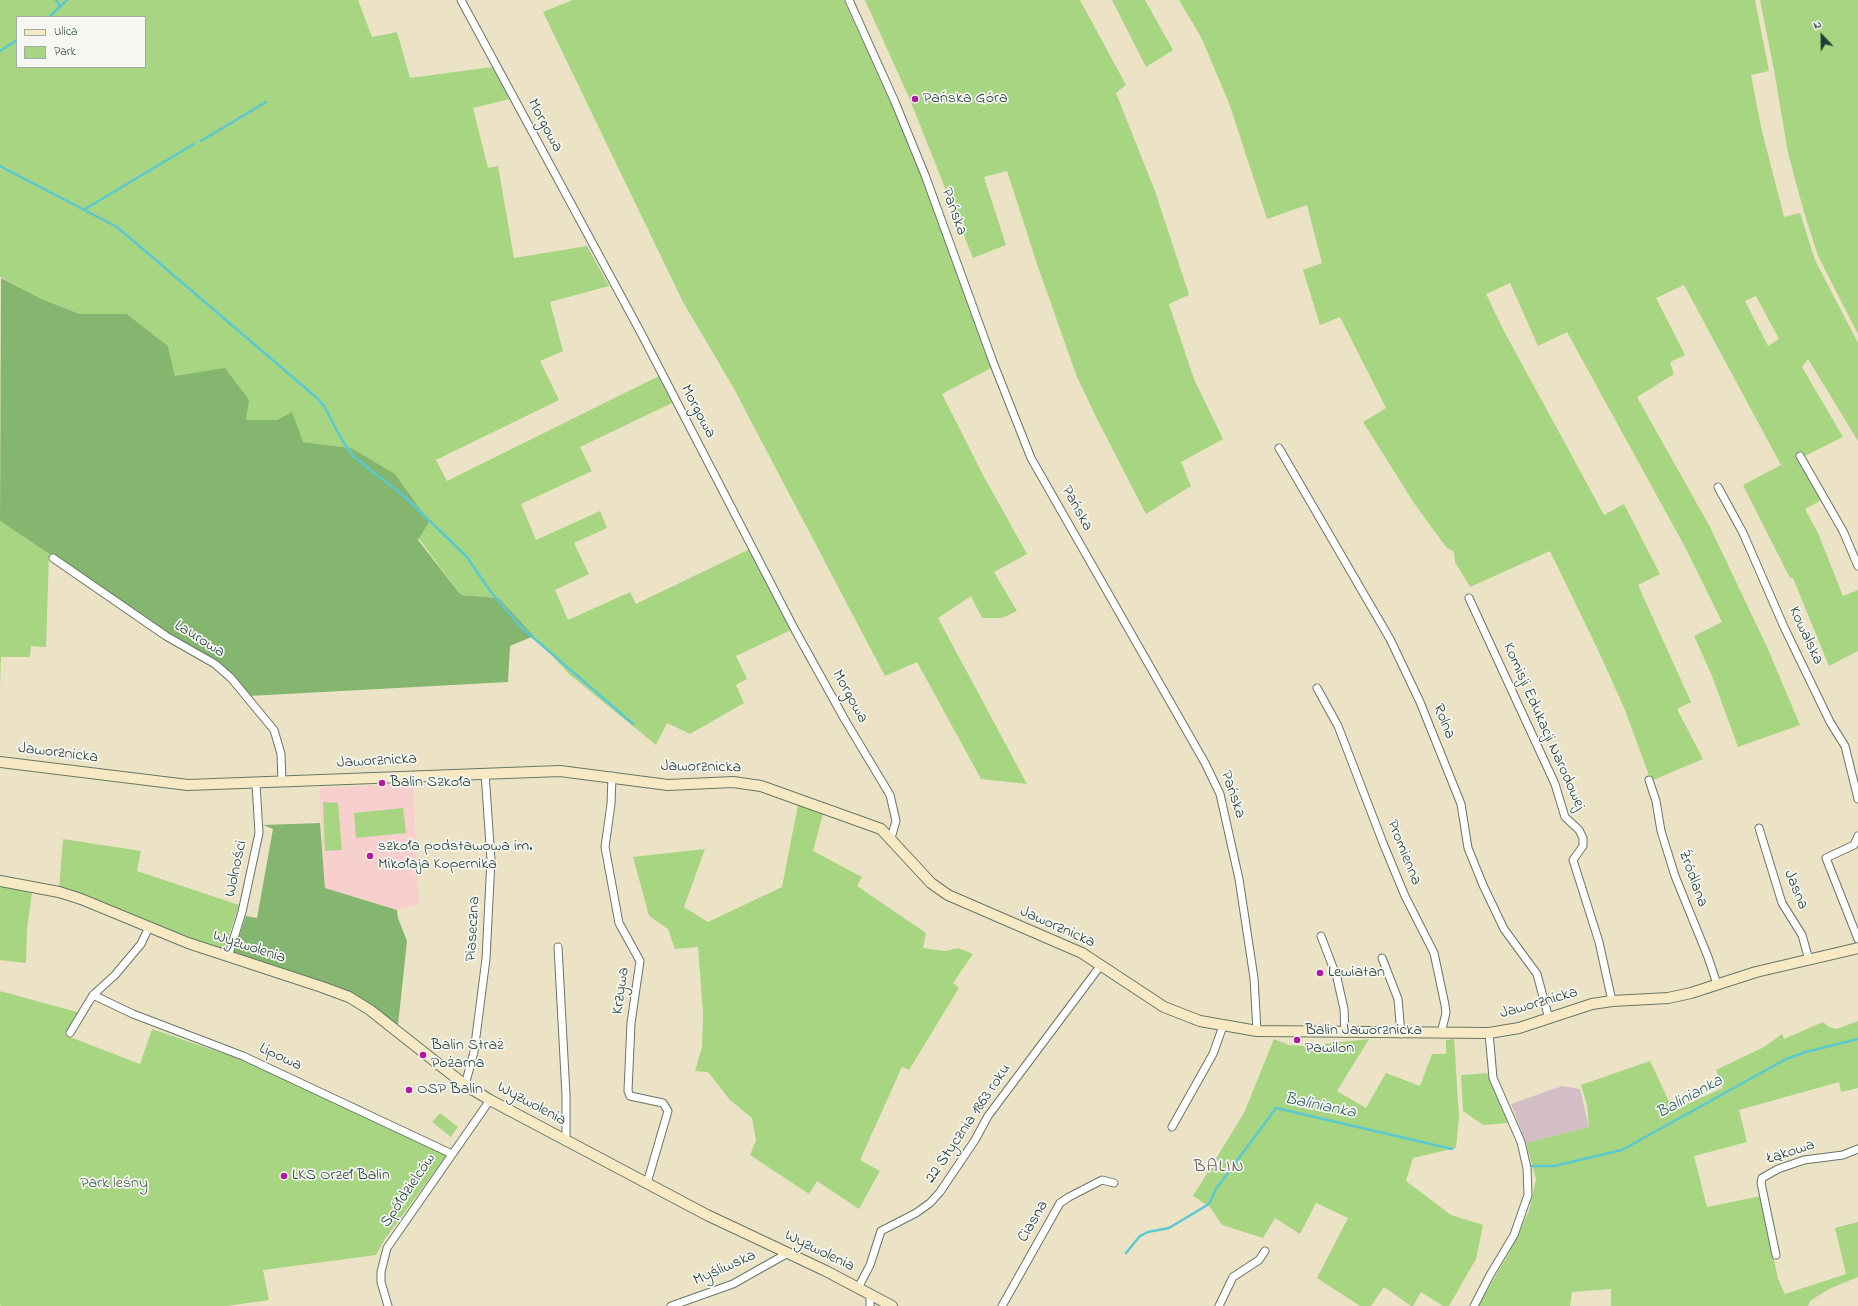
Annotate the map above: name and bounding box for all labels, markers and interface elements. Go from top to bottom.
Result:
legend [16,16,146,68]
north arrow [1802,16,1842,56]
text: N [1811,16,1824,34]
text: Ulica [54,23,78,41]
text: Park [54,43,76,61]
place label: Pańska Góra [923,89,1008,109]
marker: Pańska Góra [910,94,920,104]
street label: Morgowa [522,96,566,156]
street label: Pańska [936,186,970,238]
street label: Morgowa [675,382,719,442]
street label: Pańska [1056,483,1096,535]
street label: Kowalska [1783,604,1827,668]
street label: Laurowa [170,617,228,663]
street label: Komisji Edukacji Narodowej [1497,640,1589,814]
street label: Morgowa [827,667,871,727]
street label: Rolna [1427,702,1459,742]
street label: Jaworznicka [17,740,99,768]
street label: Jaworznicka [336,750,418,774]
street label: Jaworznicka [661,758,741,778]
street label: Pańska [1215,769,1249,821]
place label: Balin Szkoła [390,773,471,793]
marker: Balin Szkoła [377,778,387,788]
street label: Promienna [1381,818,1425,888]
place label: szkoła podstawowa im. Mikołaja Kopernika [378,837,532,875]
street label: Wolności [222,839,252,899]
street label: Źródlana [1673,848,1711,910]
marker: szkoła podstawowa im. Mikołaja Kopernika [365,851,375,861]
street label: Jasna [1778,867,1812,913]
street label: Piaseczna [463,896,485,962]
street label: Jaworznicka [1016,903,1098,953]
street label: Wyzwolenia [210,927,288,969]
place label: Lewiatan [1328,963,1385,983]
street label: Krzywa [609,966,635,1016]
marker: Lewiatan [1315,968,1325,978]
street label: Jaworznicka [1498,984,1580,1024]
place label: Balin Jaworznicka Pawilon [1305,1021,1422,1059]
marker: Balin Jaworznicka Pawilon [1292,1035,1302,1045]
place label: Balin Straż Pożarna [431,1036,504,1074]
street label: Lipowa [256,1040,304,1076]
marker: Balin Straż Pożarna [418,1050,428,1060]
street label: 22 Stycznia 1863 roku [922,1061,1016,1187]
water label: Balinianka [1653,1072,1727,1124]
street label: Wyzwolenia [493,1079,569,1131]
place label: OSP Balin [417,1080,483,1100]
marker: OSP Balin [404,1085,414,1095]
water label: Balinianka [1283,1090,1357,1124]
street label: Łąkowa [1765,1136,1817,1170]
street label: Spółdzielców [377,1150,441,1232]
district label: BALIN [1193,1157,1245,1179]
place label: LKS Orzeł Balin [292,1166,390,1186]
marker: LKS Orzeł Balin [279,1171,289,1181]
park label: Park leśny [80,1174,148,1194]
street label: Ciasna [1014,1198,1054,1246]
street label: Wyzwolenia [781,1227,857,1277]
street label: Myśliwska [691,1247,759,1291]

